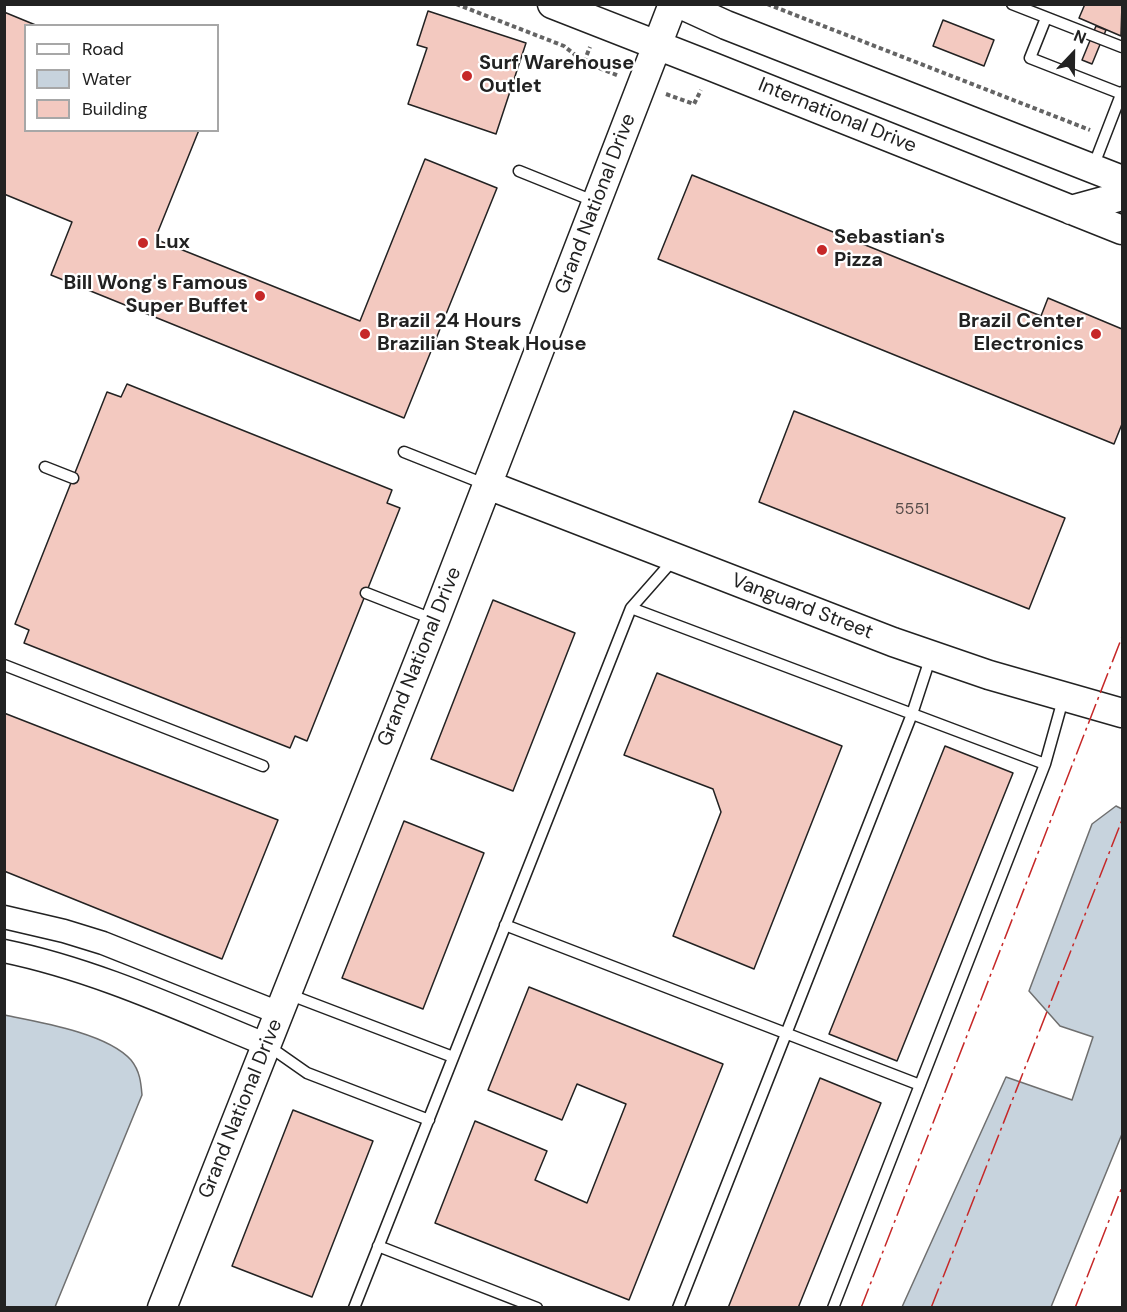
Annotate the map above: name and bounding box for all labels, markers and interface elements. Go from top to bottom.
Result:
legend [24,24,219,132]
north arrow [1043,24,1103,84]
text: N [1071,25,1089,49]
text: Road [82,37,124,61]
place label: Surf Warehouse Outlet [479,52,634,99]
text: Water [82,67,132,91]
marker: Surf Warehouse Outlet [460,69,474,83]
street label: International Drive [754,73,920,159]
text: Building [82,97,147,121]
street label: Grand National Drive [551,110,641,298]
place label: Sebastian's Pizza [834,226,945,273]
place label: Lux [155,231,190,255]
marker: Lux [136,236,150,250]
marker: Sebastian's Pizza [815,243,829,257]
place label: Bill Wong's Famous Super Buffet [63,272,248,319]
marker: Bill Wong's Famous Super Buffet [253,289,267,303]
place label: Brazil 24 Hours Brazilian Steak House [377,310,587,357]
place label: Brazil Center Electronics [958,310,1084,357]
marker: Brazil 24 Hours Brazilian Steak House [358,327,372,341]
marker: Brazil Center Electronics [1089,327,1103,341]
house number: 5551 [895,500,929,520]
street label: Grand National Drive [373,564,467,750]
street label: Vanguard Street [728,569,876,645]
street label: Grand National Drive [194,1016,288,1202]

